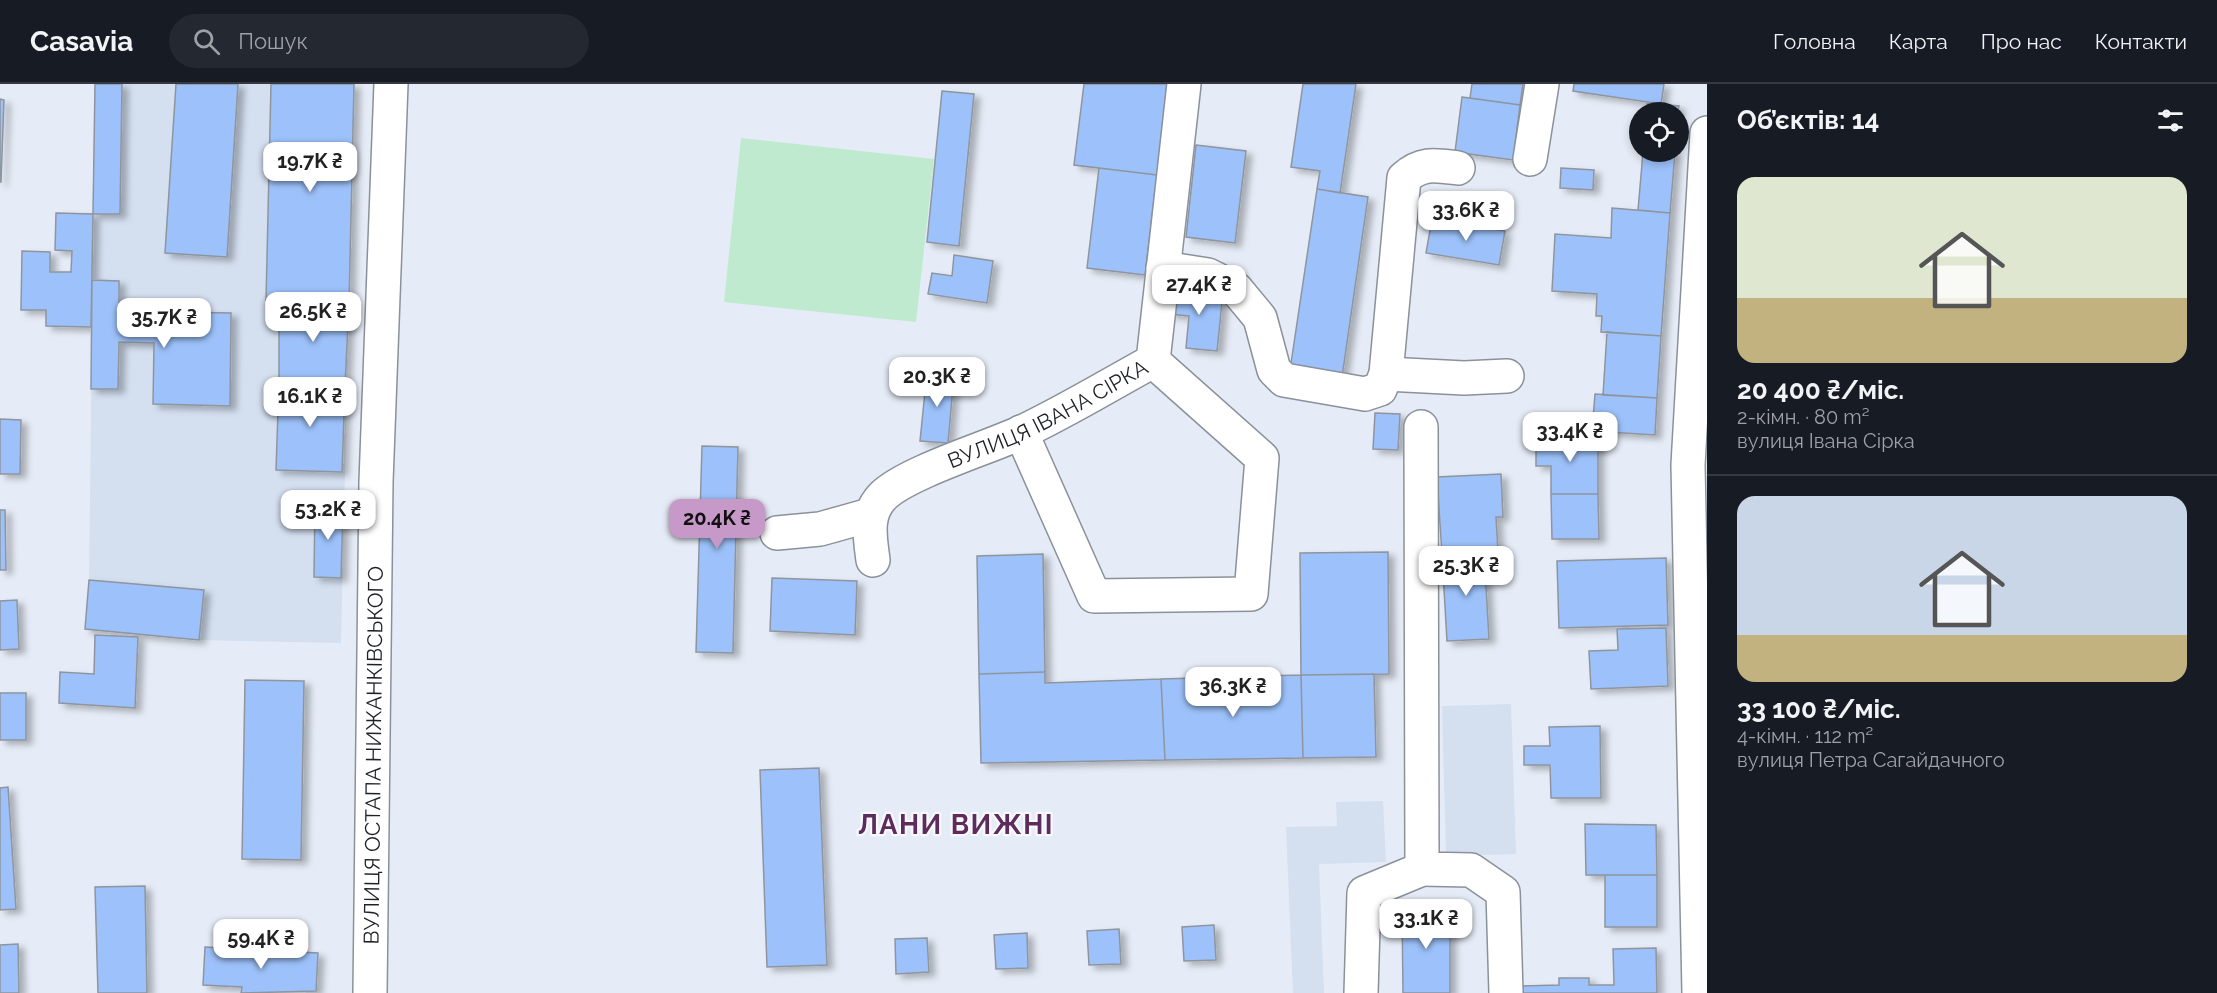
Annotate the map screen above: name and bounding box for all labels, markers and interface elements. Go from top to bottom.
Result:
search box [169,14,589,68]
text: Casavia [30,25,133,58]
icon: search [190,25,223,58]
text: Пошук [238,28,308,54]
text: Головна [1773,29,1856,54]
text: Карта [1889,29,1948,54]
text: Про нас [1981,29,2062,54]
text: Контакти [2095,29,2187,54]
map controls [1629,102,1689,162]
button: locate [1629,102,1689,162]
icon: filters [2154,104,2187,137]
text: Об’єктів: 14 [1737,105,1879,135]
pin: 19.7K ₴ [255,142,365,193]
text: 19.7K ₴ [277,149,343,173]
pin: 33.6K ₴ [1411,191,1521,242]
text: 33.6K ₴ [1432,198,1500,222]
icon: home [1908,216,2016,324]
pin: 27.4K ₴ [1144,265,1254,316]
text: 27.4K ₴ [1166,272,1232,296]
pin: 26.5K ₴ [258,292,368,343]
pin: 35.7K ₴ [109,298,219,349]
text: 26.5K ₴ [279,299,347,323]
text: 35.7K ₴ [131,305,197,329]
street label: ВУЛИЦЯ ІВАНА СІРКА [944,354,1152,473]
pin: 20.3K ₴ [882,357,992,408]
text: 20.3K ₴ [903,364,971,388]
text: 20 400 ₴/міс. [1737,375,1904,405]
pin: 16.1K ₴ [255,377,365,428]
text: 16.1K ₴ [277,384,343,408]
text: 2-кімн. · 80 m² [1737,405,1869,429]
pin: 33.4K ₴ [1515,412,1625,463]
text: 33.4K ₴ [1537,419,1603,443]
text: вулиця Івана Сірка [1737,429,1915,453]
pin: 53.2K ₴ [273,490,383,541]
text: 53.2K ₴ [295,497,361,521]
pin: 20.4K ₴ [662,499,772,550]
text: 20.4K ₴ [683,506,751,530]
icon: home [1908,535,2016,643]
pin: 25.3K ₴ [1411,546,1521,597]
text: 25.3K ₴ [1433,553,1499,577]
street label: ВУЛИЦЯ ОСТАПА НИЖАНКІВСЬКОГО [358,566,388,944]
pin: 36.3K ₴ [1178,667,1288,718]
text: 36.3K ₴ [1199,674,1267,698]
text: 33 100 ₴/міс. [1737,694,1901,724]
text: 4-кімн. · 112 m² [1737,724,1873,748]
text: вулиця Петра Сагайдачного [1737,748,2005,772]
district label: ЛАНИ ВИЖНІ [858,809,1054,840]
pin: 33.1K ₴ [1371,899,1481,950]
text: 33.1K ₴ [1393,906,1459,930]
pin: 59.4K ₴ [206,919,316,970]
text: 59.4K ₴ [227,926,295,950]

